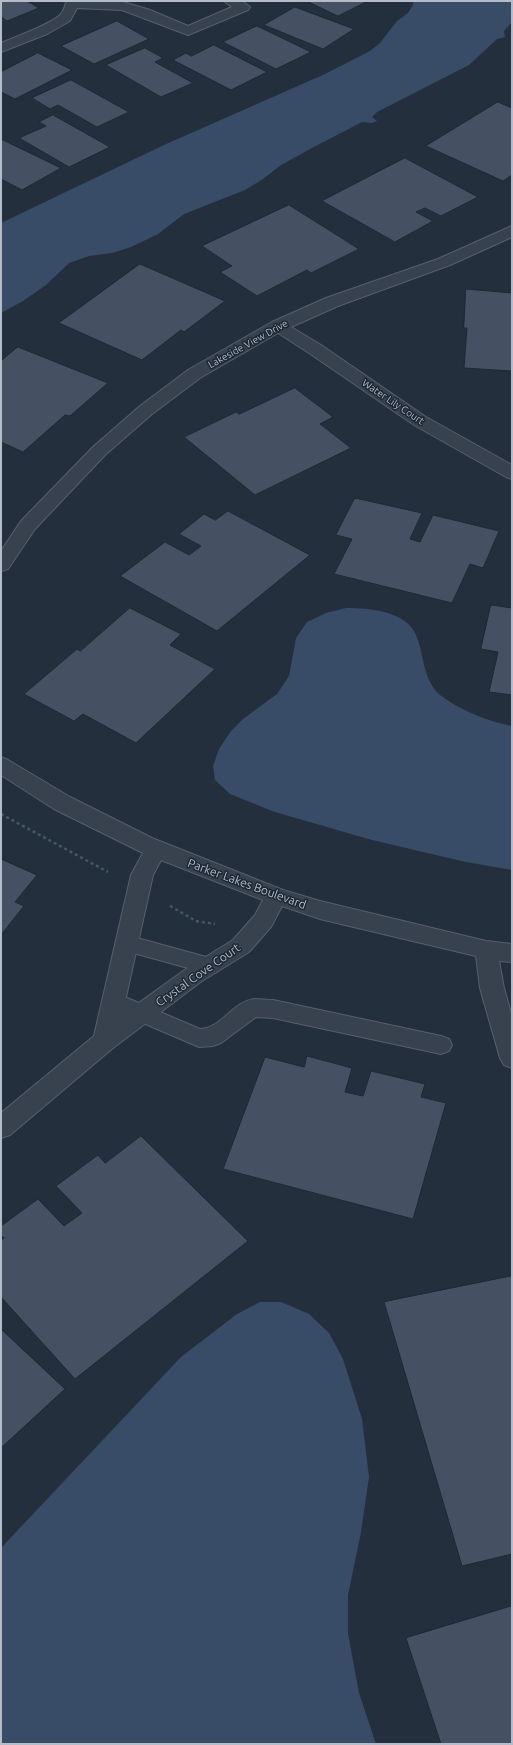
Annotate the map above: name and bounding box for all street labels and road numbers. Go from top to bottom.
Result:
street label: Lakeside View Drive [206,317,290,371]
street label: Water Lily Court [360,377,426,427]
street label: Parker Lakes Boulevard [186,856,308,912]
street label: Crystal Cove Court [153,940,243,1010]

